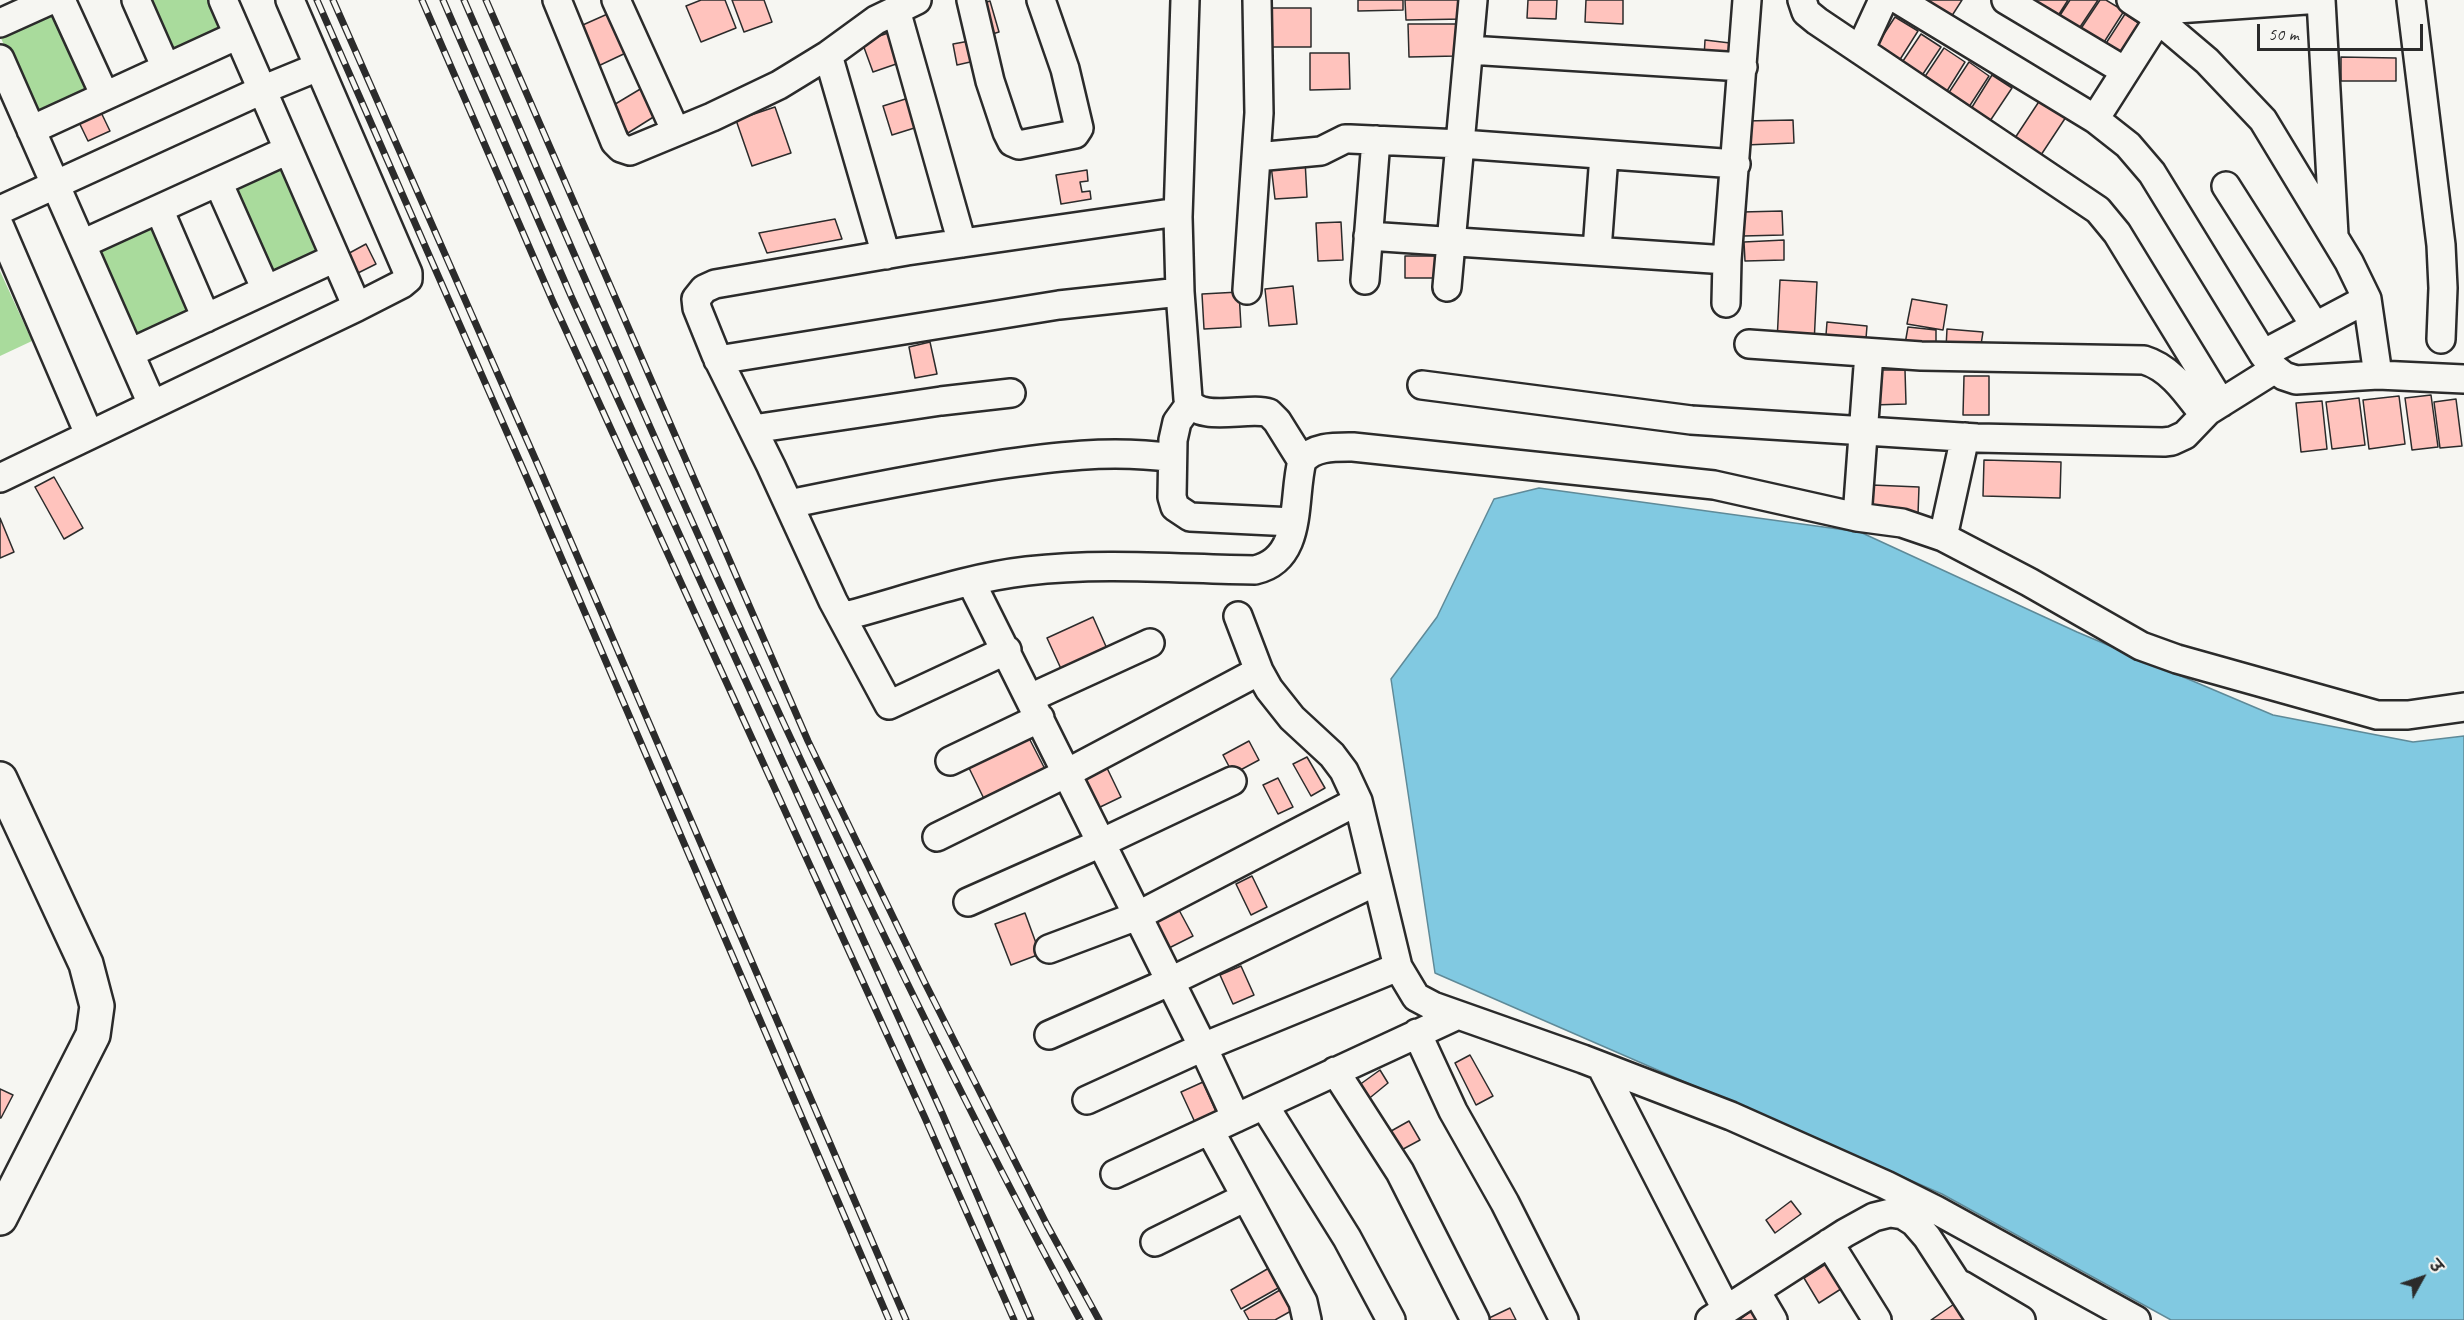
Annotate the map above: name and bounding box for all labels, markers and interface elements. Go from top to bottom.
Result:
scale bar [2260,12,2426,50]
text: 50 m [2268,23,2299,45]
north arrow [2392,1248,2452,1308]
text: उ [2425,1256,2447,1277]

